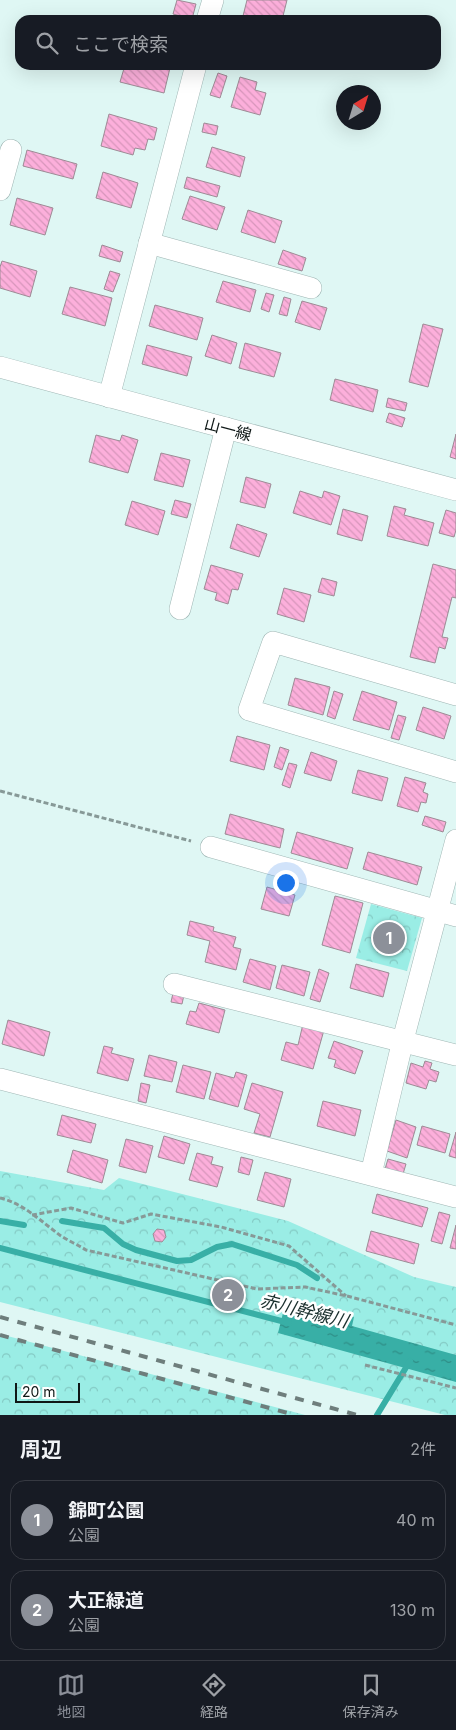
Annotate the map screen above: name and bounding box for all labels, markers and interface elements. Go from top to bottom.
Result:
search box [15,15,441,70]
icon: search [33,29,61,57]
text: ここで検索 [73,33,168,56]
north arrow [336,85,381,130]
street label: 山一線 [202,413,254,445]
your location [273,870,299,896]
pin: 1 [373,919,405,957]
pin: 2 [212,1276,244,1314]
water label: 赤川幹線川 [258,1289,352,1332]
scale bar [15,1380,80,1403]
text: 20 m [22,1383,56,1400]
text: 周辺 [20,1437,62,1462]
text: 2件 [410,1439,436,1459]
text: 錦町公園 [68,1499,144,1522]
text: 1 [34,1510,40,1530]
text: 40 m [396,1510,435,1530]
text: 公園 [68,1525,100,1545]
text: 大正緑道 [68,1589,144,1612]
text: 2 [32,1600,42,1620]
text: 130 m [390,1600,435,1620]
text: 公園 [68,1615,100,1635]
tab: 地図 [57,1671,85,1721]
tab: 経路 [200,1671,228,1721]
tab: 保存済み [343,1671,399,1721]

